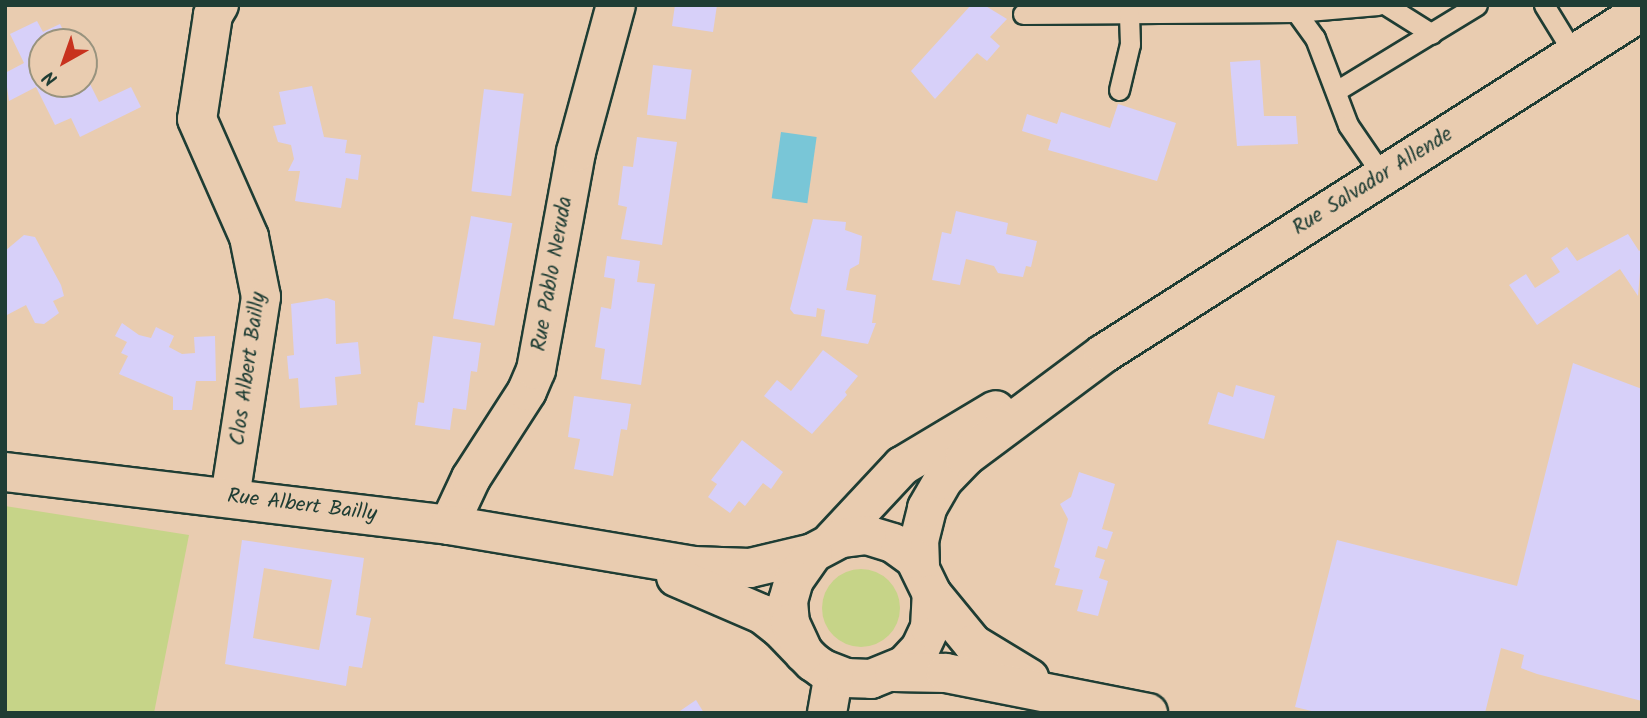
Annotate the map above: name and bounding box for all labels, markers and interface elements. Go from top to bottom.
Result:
north arrow [28,28,98,98]
text: N [37,62,65,93]
street label: Rue Salvador Allende [1288,123,1458,241]
street label: Rue Pablo Neruda [527,195,579,353]
street label: Clos Albert Bailly [226,291,272,447]
street label: Rue Albert Bailly [226,484,378,528]

